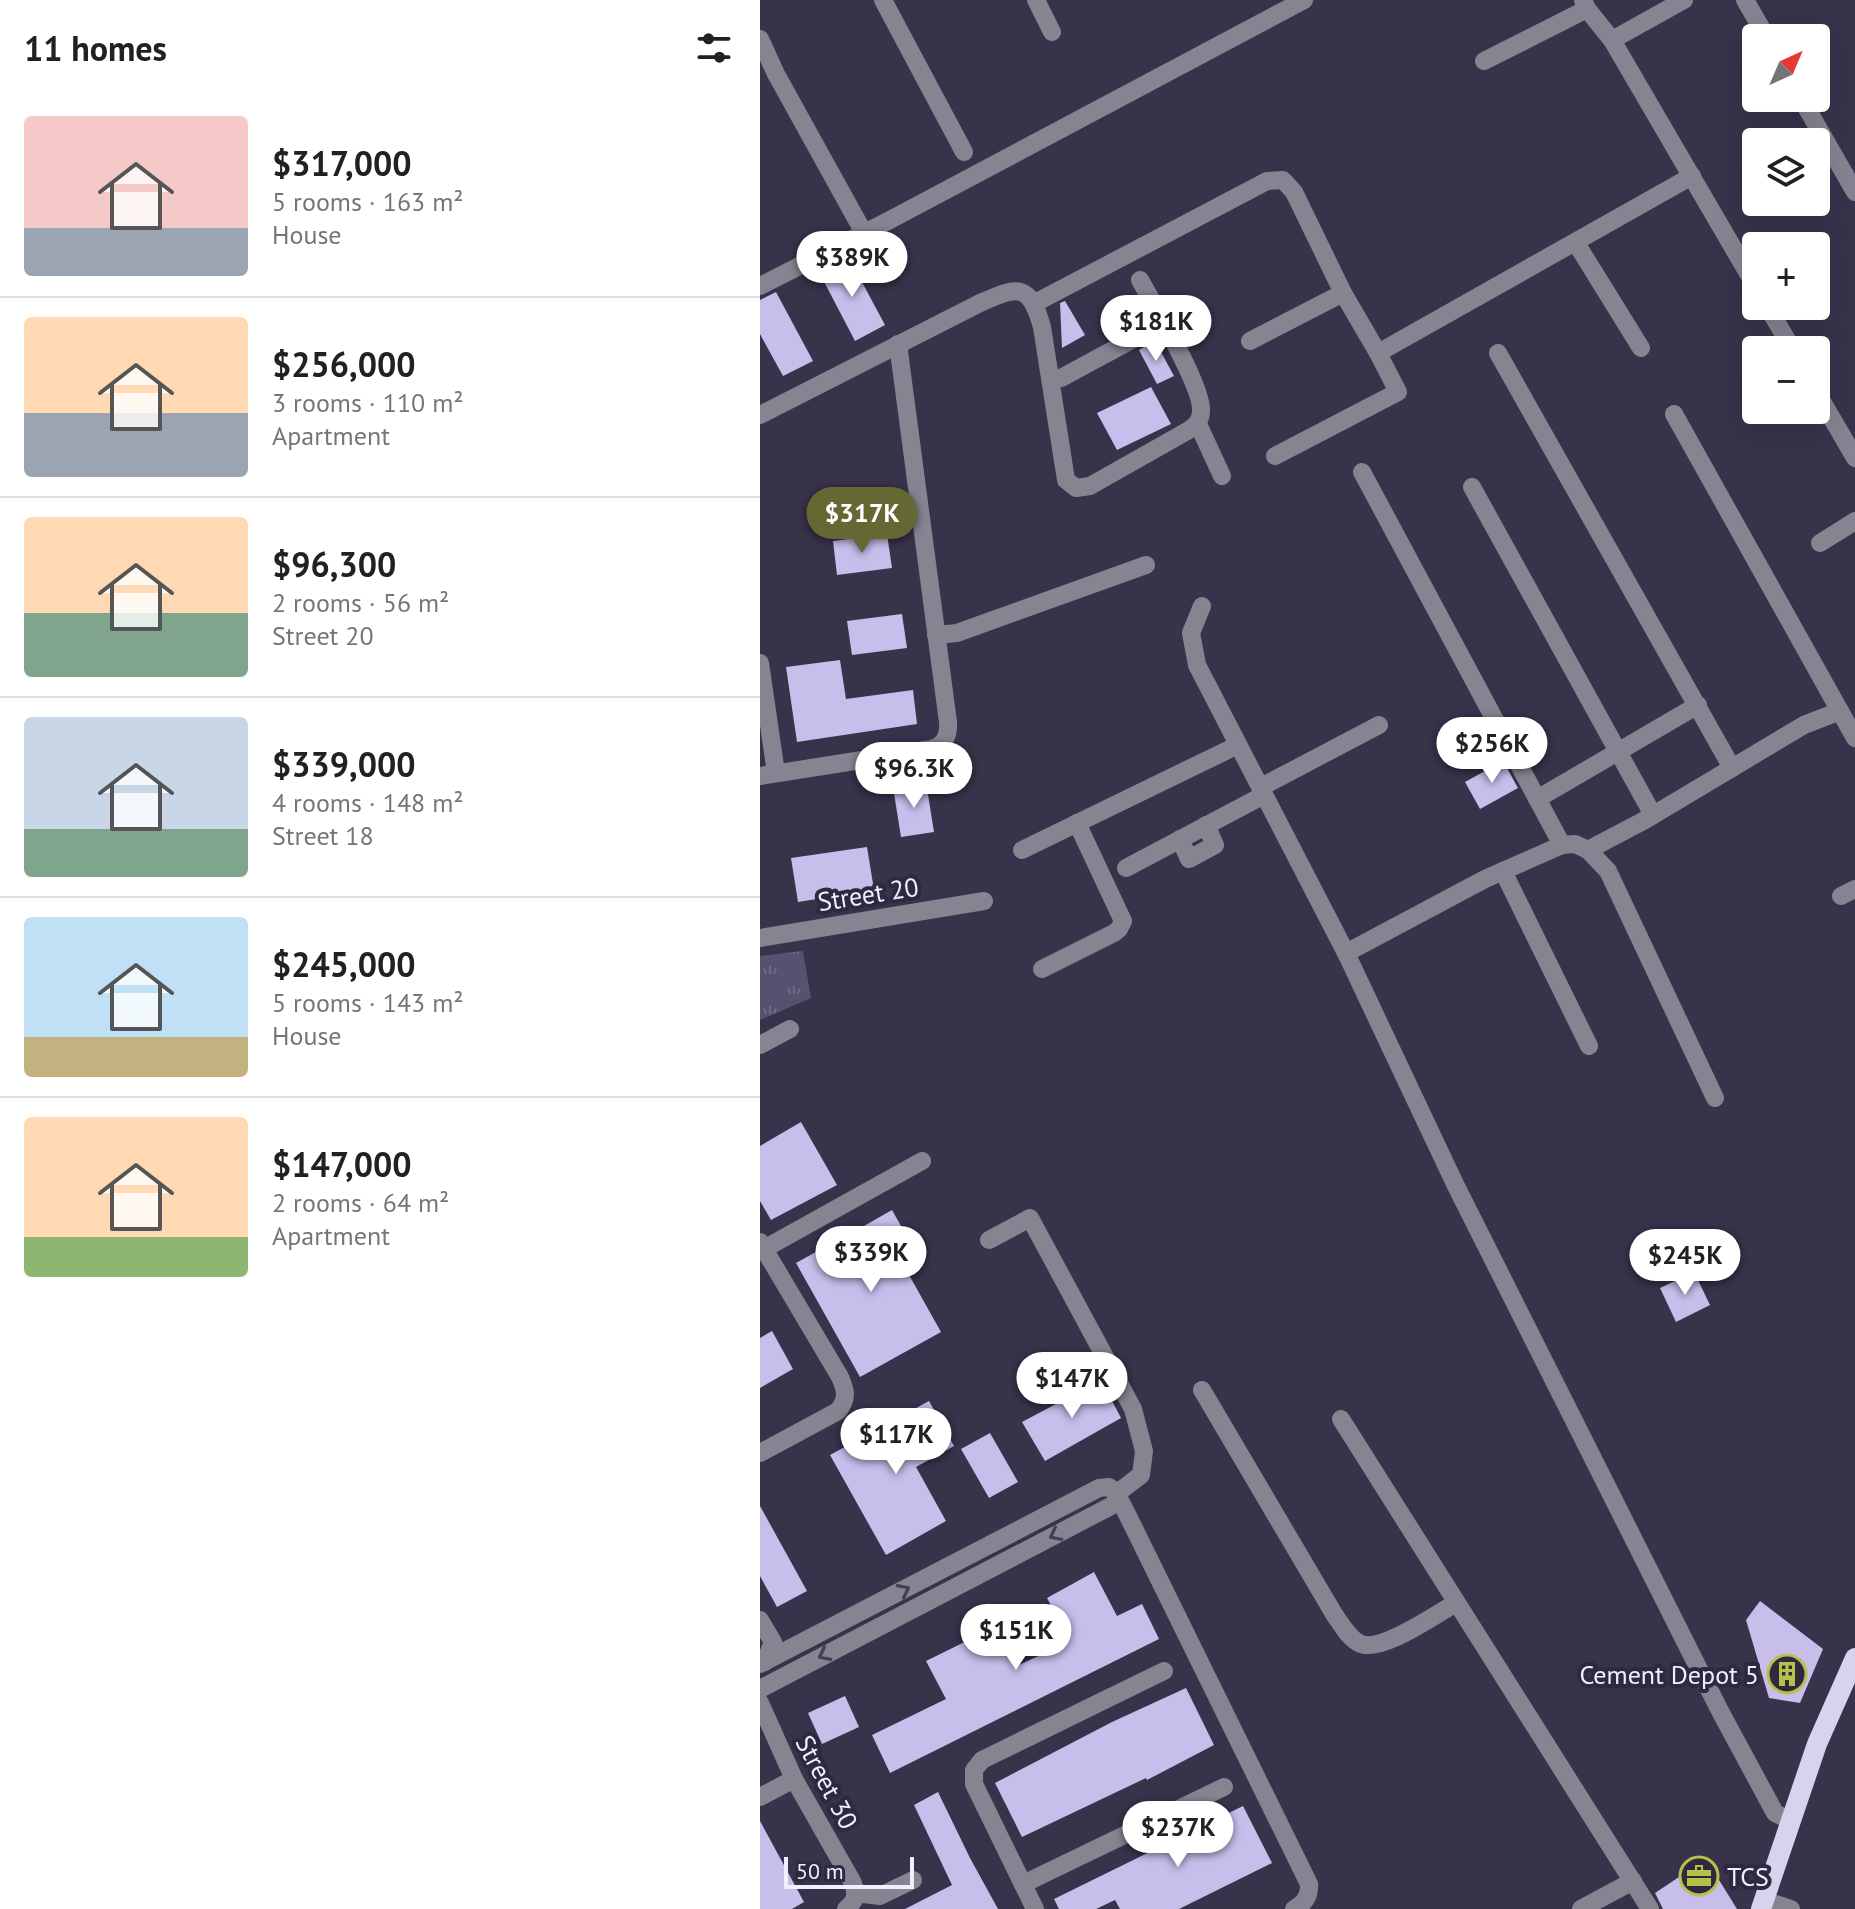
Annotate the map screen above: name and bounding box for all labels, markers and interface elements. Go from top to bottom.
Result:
north arrow [1742,24,1830,112]
map controls [1742,24,1830,424]
text: 11 homes [24,26,167,70]
icon: filters [692,26,736,70]
button: layers [1742,128,1830,216]
text: $317,000 [272,141,411,185]
icon: home [88,148,184,244]
text: 5 rooms · 163 m² [272,185,464,218]
text: House [272,218,342,251]
pin: $389K [796,231,908,299]
button: + [1742,232,1830,320]
text: $389K [814,240,890,273]
pin: $181K [1100,295,1212,363]
text: $181K [1118,304,1194,337]
button: − [1742,336,1830,424]
text: $256,000 [272,342,416,386]
icon: home [88,349,184,445]
text: 3 rooms · 110 m² [272,386,464,419]
text: Apartment [272,419,390,452]
pin: $317K [806,487,918,555]
text: $317K [824,496,900,529]
text: $96,300 [272,542,396,586]
icon: home [88,549,184,645]
text: 2 rooms · 56 m² [272,586,449,619]
text: Street 20 [272,619,374,652]
pin: $256K [1436,717,1548,785]
text: $256K [1454,726,1530,759]
text: $339,000 [272,742,416,786]
pin: $96.3K [849,742,979,810]
icon: home [88,749,184,845]
text: $96.3K [873,751,955,784]
text: 4 rooms · 148 m² [272,786,464,819]
text: Street 18 [272,819,374,852]
street label: Street 20 [815,870,921,918]
text: $245,000 [272,942,416,986]
icon: home [88,949,184,1045]
text: 5 rooms · 143 m² [272,986,464,1019]
text: House [272,1019,342,1052]
text: $147,000 [272,1142,411,1186]
icon: home [88,1149,184,1245]
text: 2 rooms · 64 m² [272,1186,449,1219]
text: Apartment [272,1219,390,1252]
pin: $339K [815,1226,927,1294]
pin: $245K [1629,1229,1741,1297]
text: $339K [833,1235,909,1268]
text: $245K [1647,1238,1723,1271]
pin: $147K [1016,1352,1128,1420]
text: $147K [1034,1361,1110,1394]
pin: $117K [840,1408,952,1476]
text: $117K [858,1417,934,1450]
one-way arrow [1049,1526,1064,1541]
one-way arrow [895,1584,910,1599]
pin: $151K [960,1604,1072,1672]
text: $151K [978,1613,1054,1646]
one-way arrow [818,1645,833,1660]
building icon: Cement Depot 5 [1766,1653,1808,1695]
place label: Cement Depot 5 [1579,1658,1759,1691]
street label: Street 30 [789,1729,865,1835]
pin: $237K [1122,1801,1234,1869]
text: $237K [1140,1810,1216,1843]
scale bar [784,1853,914,1889]
office icon: TCS [1678,1855,1720,1897]
text: 50 m [796,1857,844,1885]
place label: TCS [1727,1860,1769,1893]

